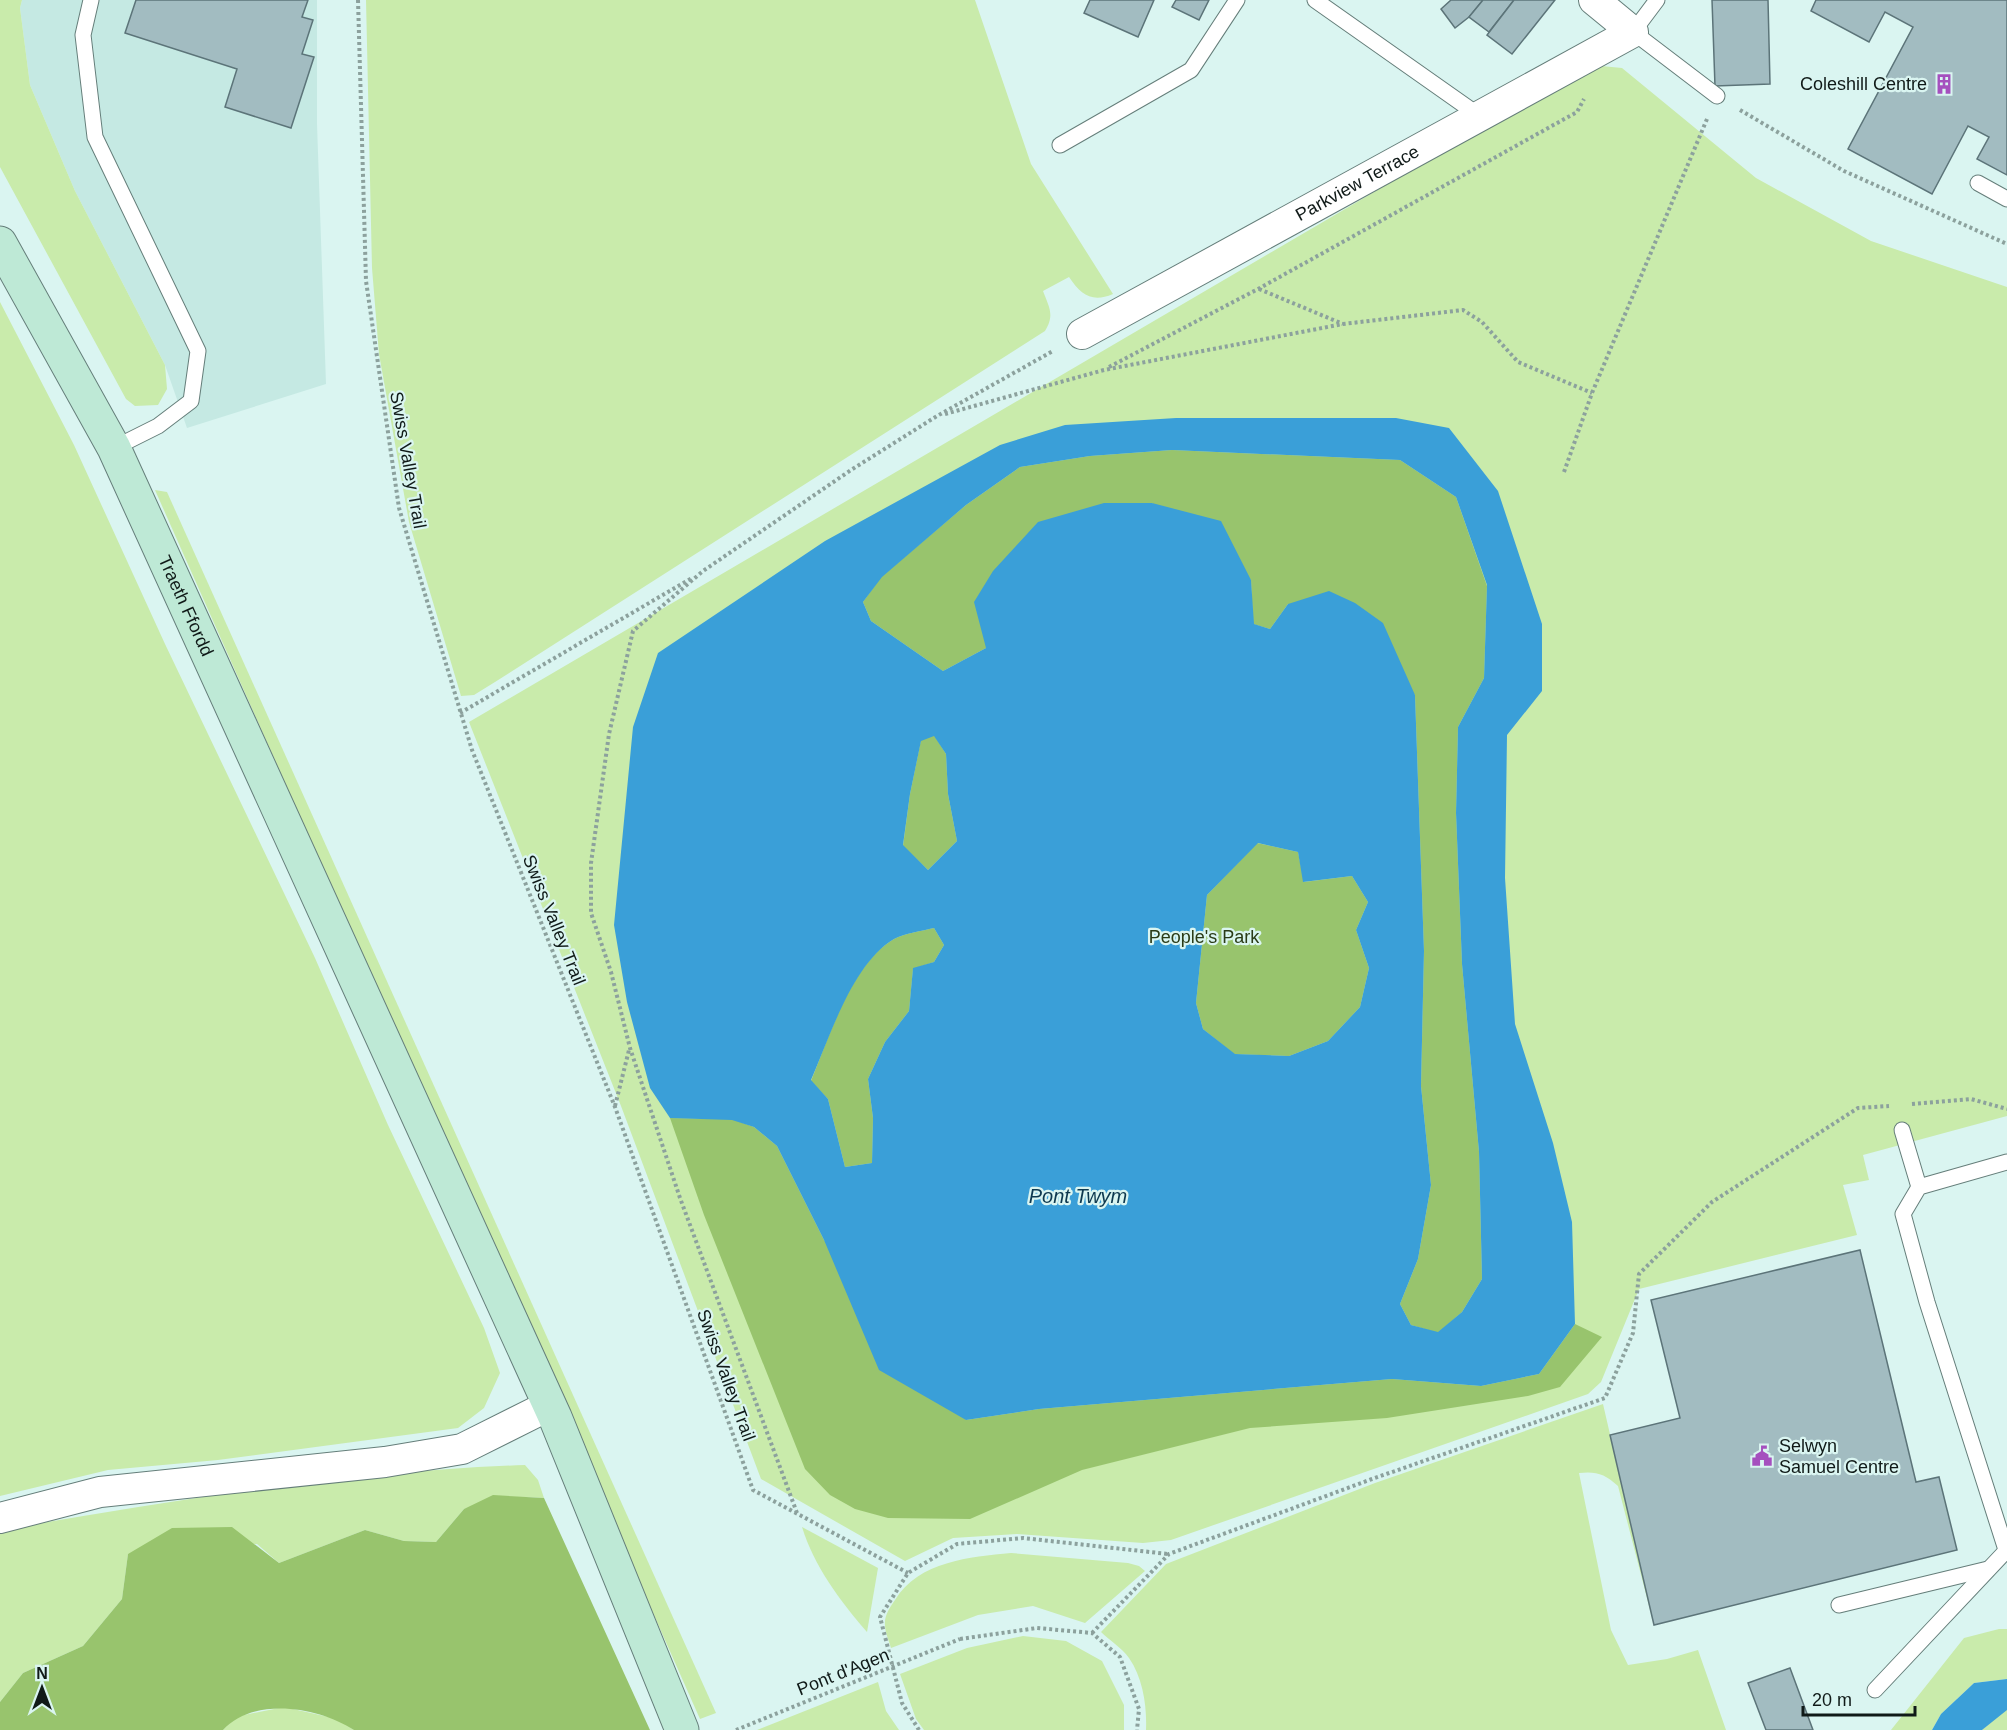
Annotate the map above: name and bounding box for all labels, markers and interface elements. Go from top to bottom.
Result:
building icon: Coleshill Centre [1932,72,1956,96]
place label: Coleshill Centre [1800,74,1927,94]
street label: Parkview Terrace [1292,141,1423,225]
street label: Swiss Valley Trail [386,390,430,530]
street label: Traeth Ffordd [154,552,217,659]
street label: Swiss Valley Trail [519,852,589,988]
park label: People's Park [1149,927,1260,947]
water label: Pont Twym [1029,1185,1127,1207]
street label: Swiss Valley Trail [693,1306,759,1444]
place label: Selwyn Samuel Centre [1779,1436,1899,1477]
public building icon: Selwyn Samuel Centre [1750,1444,1774,1468]
street label: Pont d'Agen [794,1644,892,1700]
north arrow [12,1658,72,1718]
text: N [36,1665,48,1682]
scale bar [1803,1679,1916,1717]
text: 20 m [1812,1690,1852,1710]

